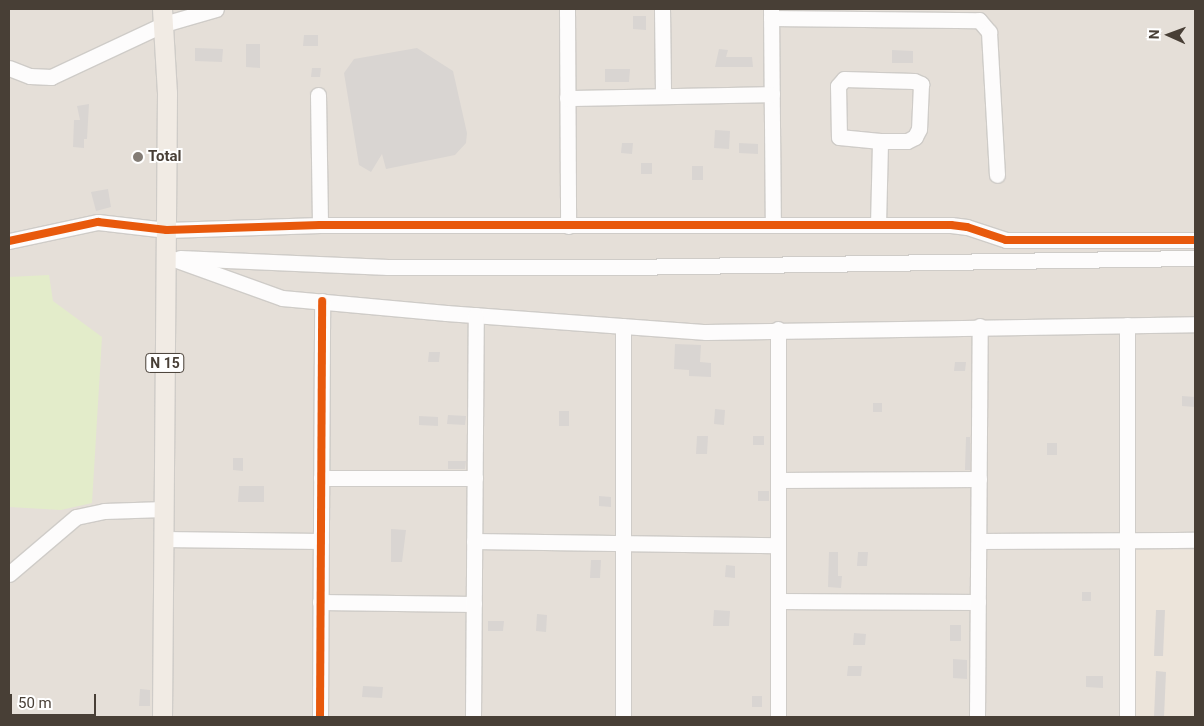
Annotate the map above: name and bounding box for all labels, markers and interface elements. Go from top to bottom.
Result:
north arrow [1144,10,1194,60]
text: N [1146,29,1162,40]
place label: Total [148,148,182,166]
marker: Total [132,151,144,163]
road number: N 15 [145,352,185,374]
scale bar [12,684,99,716]
text: 50 m [18,694,52,712]

